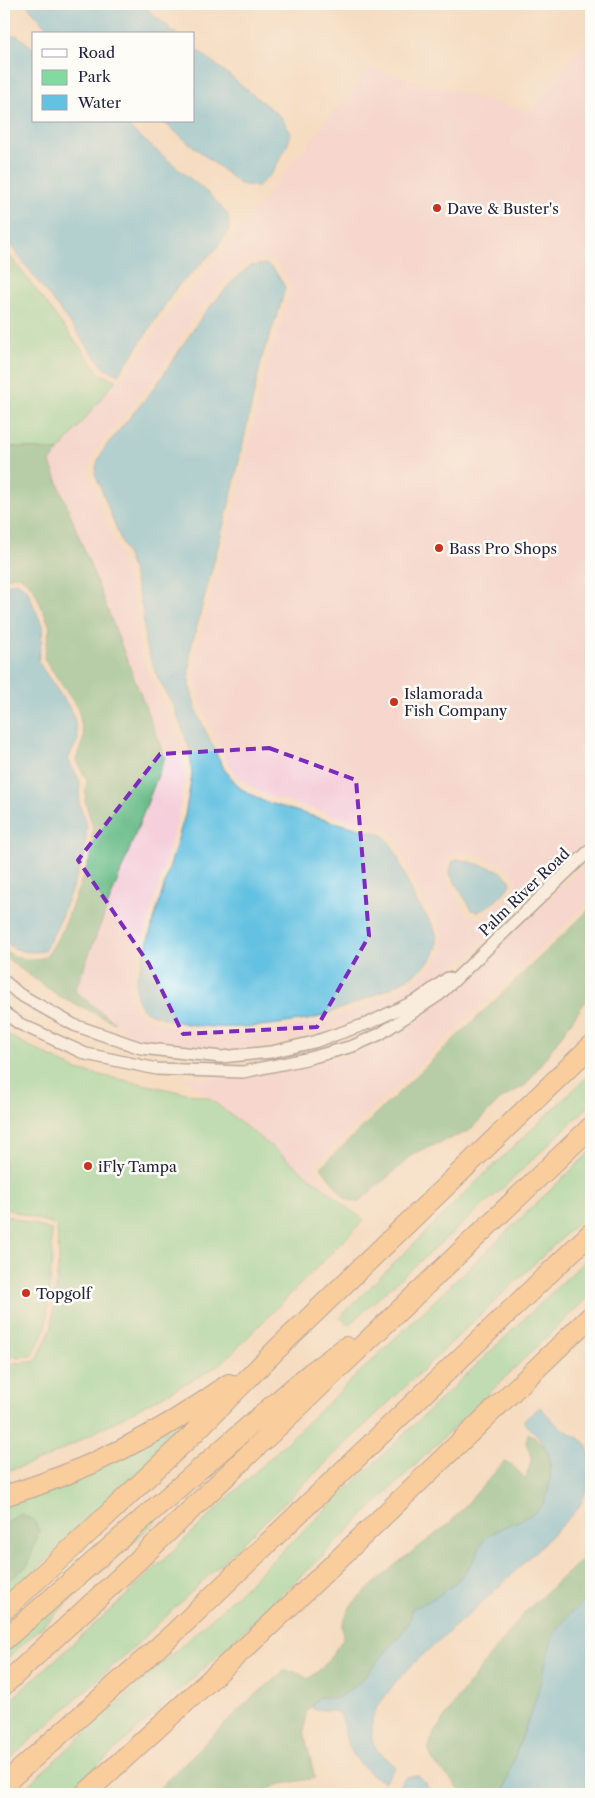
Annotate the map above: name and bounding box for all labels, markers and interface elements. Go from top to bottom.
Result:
legend [32,32,195,122]
text: Road [78,43,115,62]
text: Park [78,67,112,86]
text: Water [77,93,122,112]
place label: Dave & Buster's [447,199,559,218]
marker: Dave & Buster's [431,202,443,214]
place label: Bass Pro Shops [449,539,557,558]
marker: Bass Pro Shops [433,542,445,554]
place label: Islamorada Fish Company [404,684,508,720]
marker: Islamorada Fish Company [388,696,400,708]
street label: Palm River Road [475,844,573,940]
place label: iFly Tampa [98,1157,177,1176]
marker: iFly Tampa [82,1160,94,1172]
place label: Topgolf [36,1284,93,1303]
marker: Topgolf [20,1287,32,1299]

